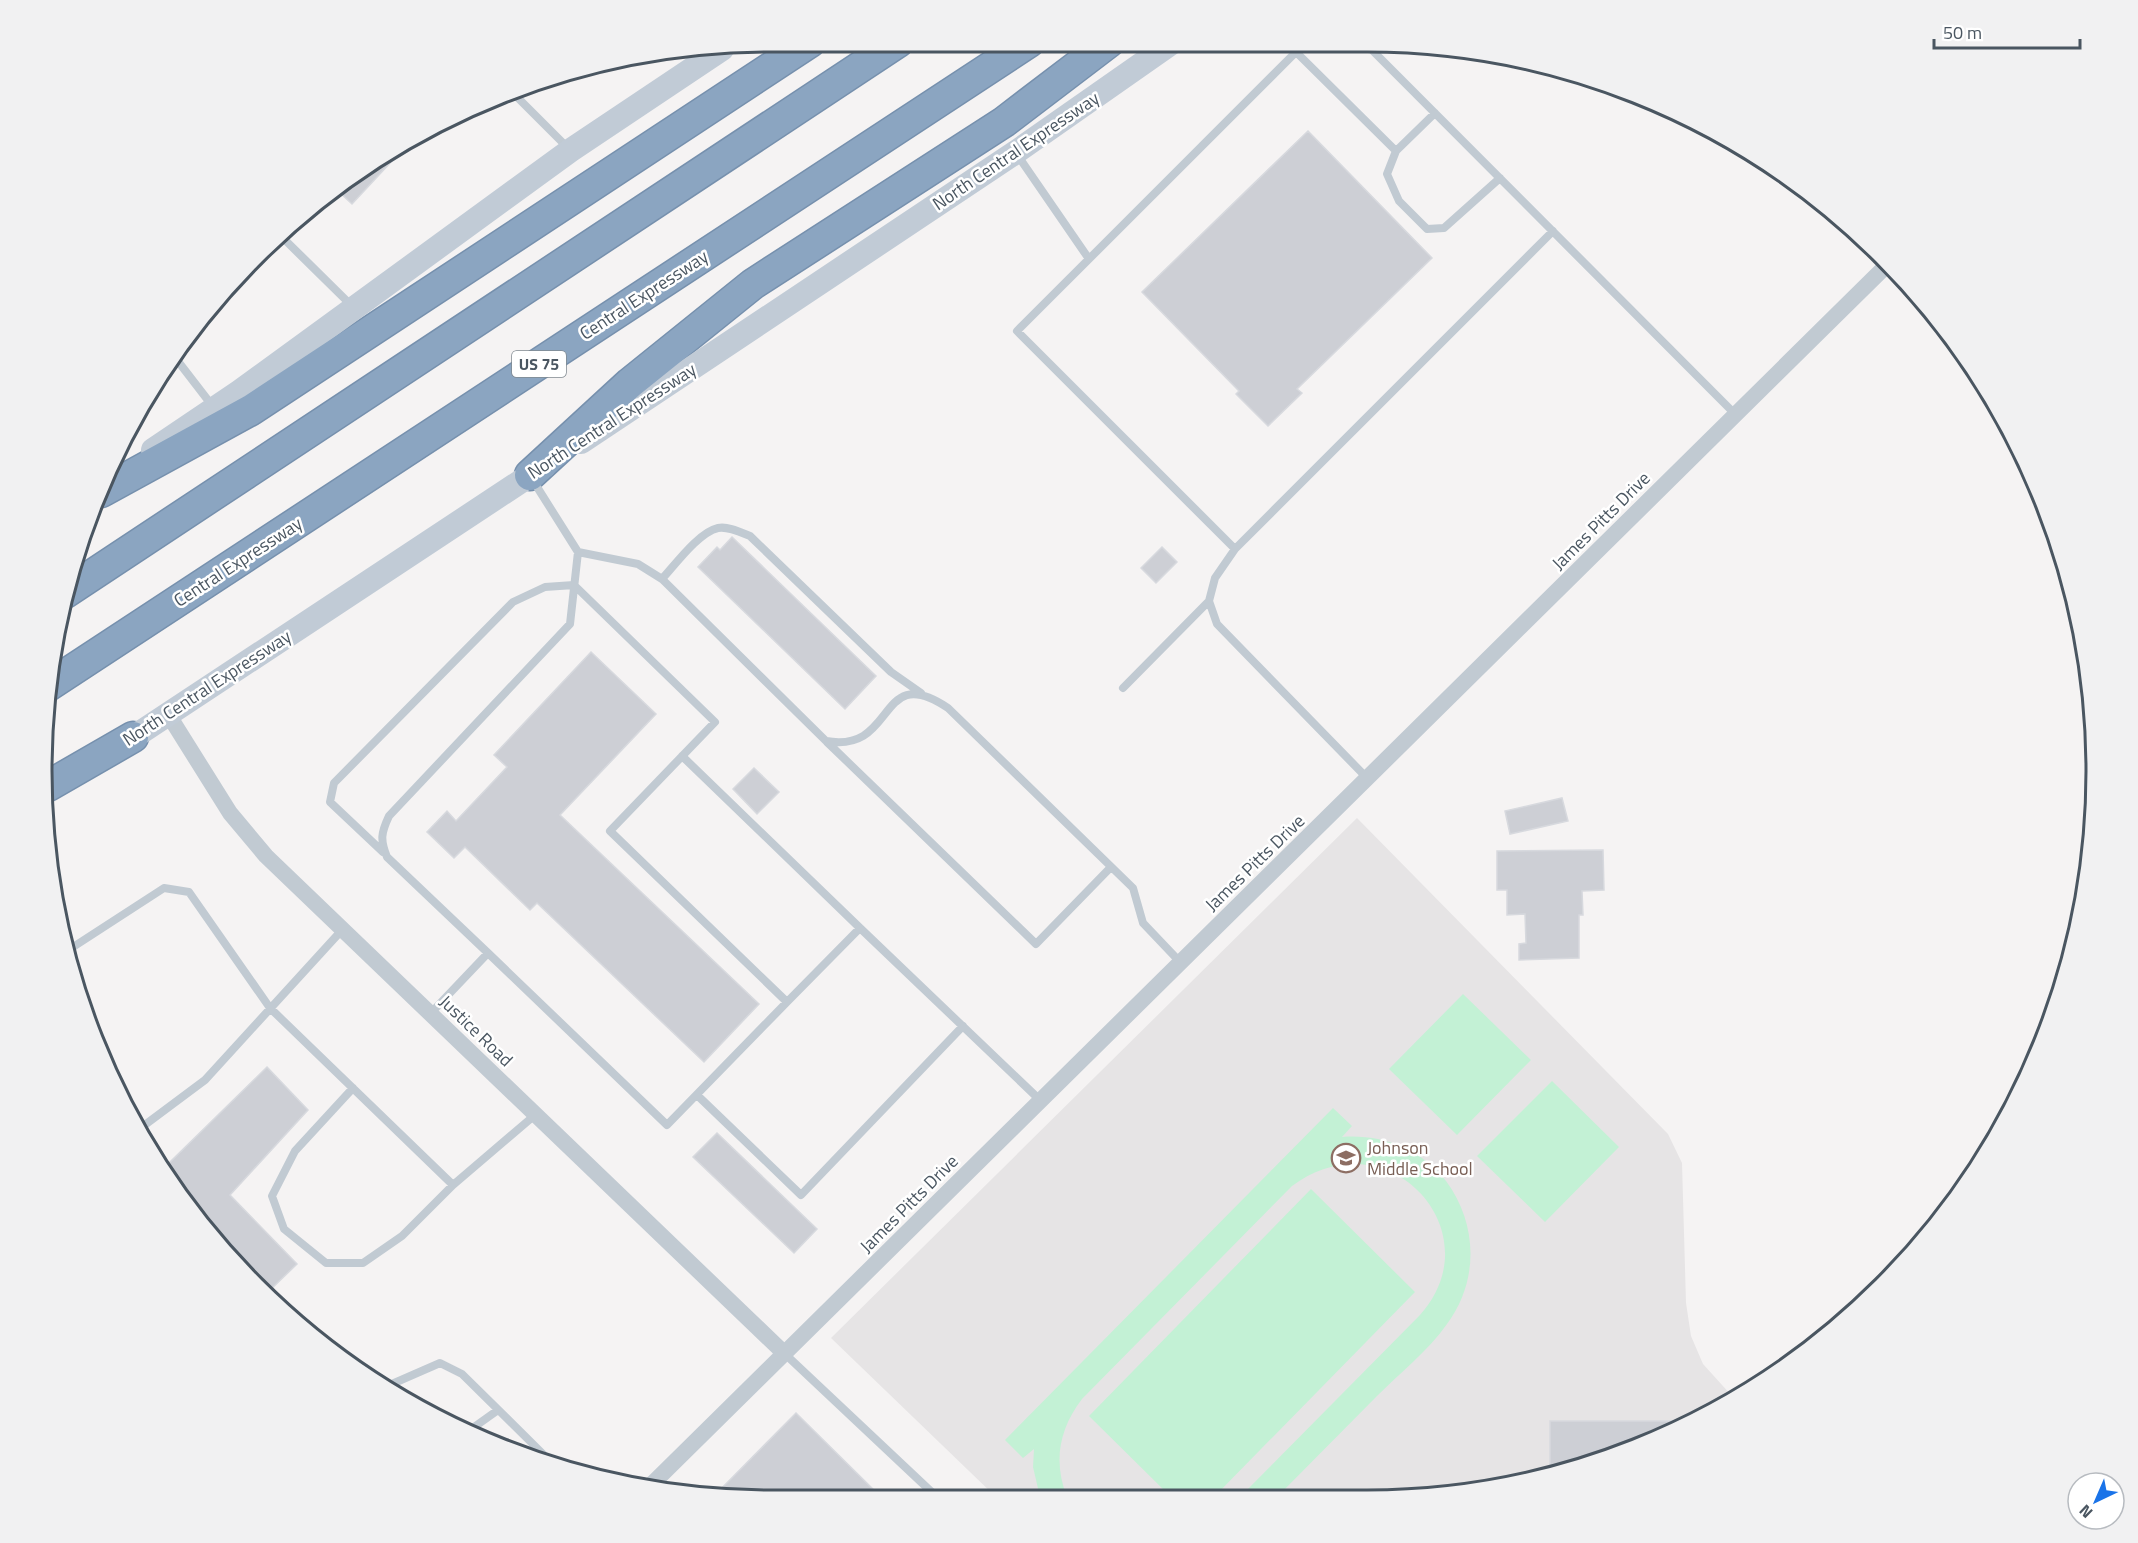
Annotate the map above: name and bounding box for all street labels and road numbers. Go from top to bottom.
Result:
street label: North Central Expressway [927,84,1105,217]
street label: Central Expressway [574,243,714,346]
road number: US 75 [512,351,566,377]
street label: North Central Expressway [522,356,702,485]
street label: James Pitts Drive [1545,465,1656,576]
street label: Central Expressway [168,510,308,613]
street label: North Central Expressway [117,623,297,752]
street label: James Pitts Drive [1199,808,1311,917]
street label: Justice Road [433,989,519,1073]
street label: James Pitts Drive [853,1148,964,1259]

